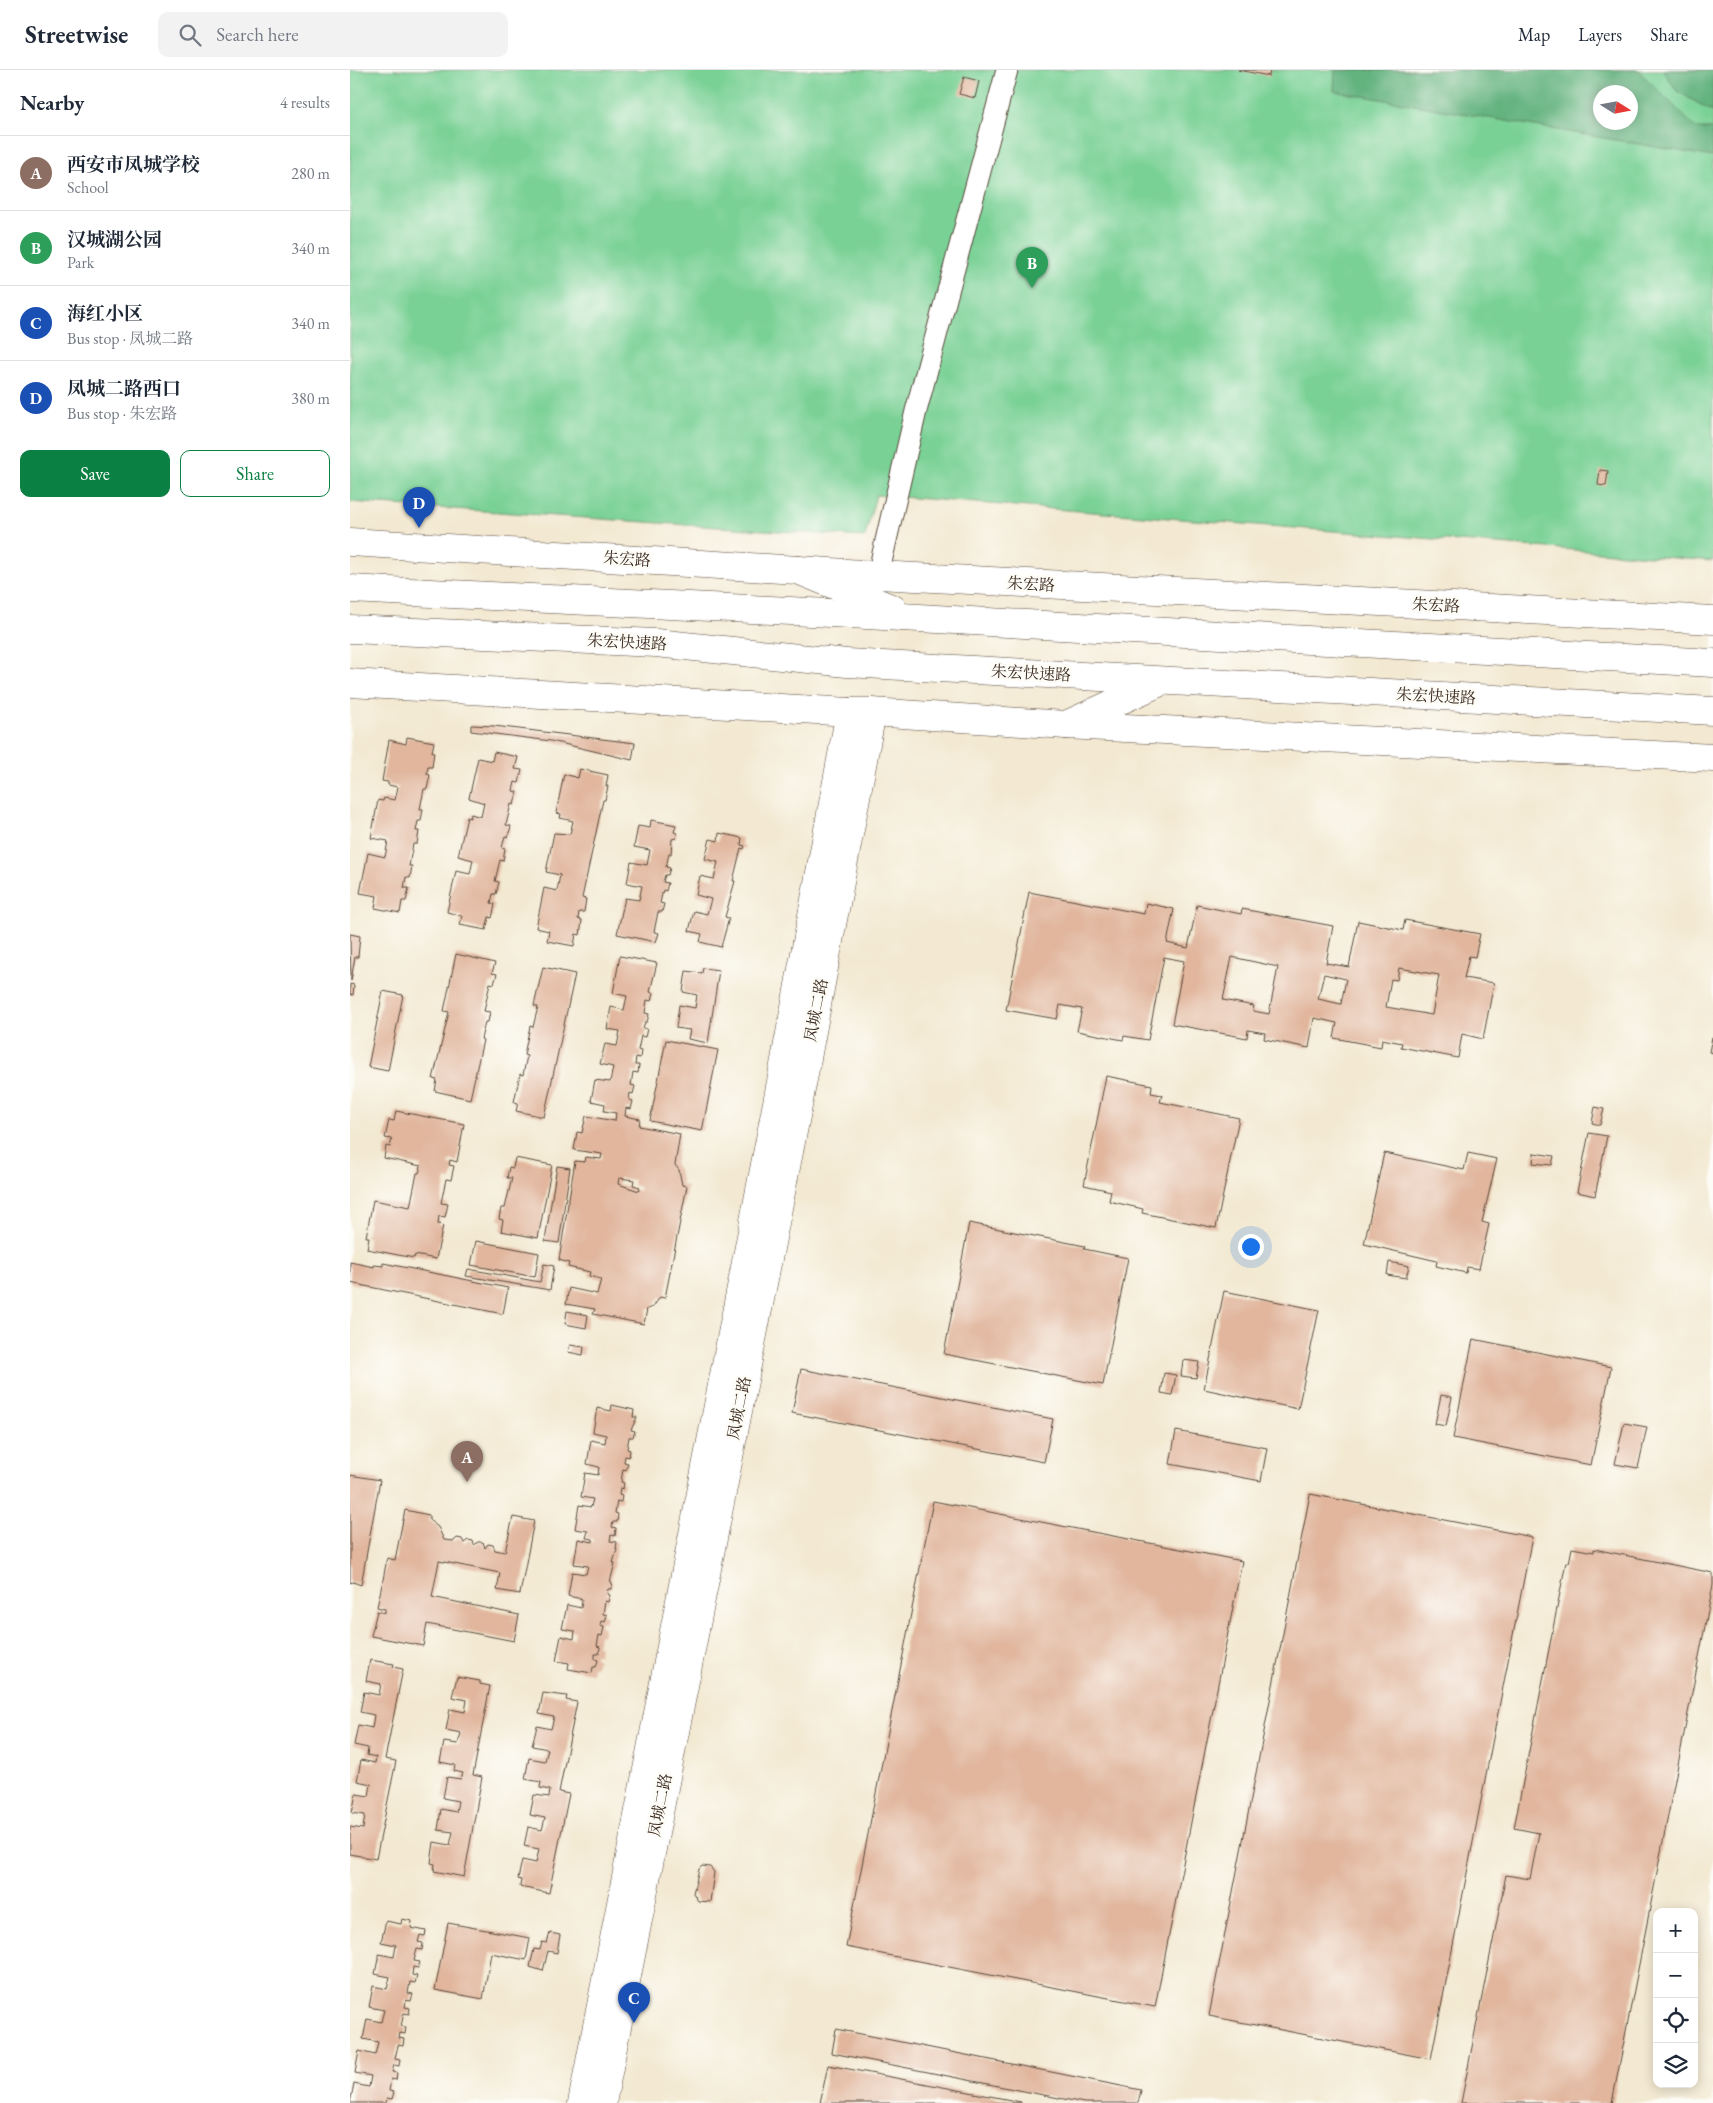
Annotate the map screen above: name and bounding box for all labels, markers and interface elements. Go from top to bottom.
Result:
search box [158,12,508,57]
text: Streetwise [25,19,128,50]
icon: search [176,21,204,49]
text: Search here [216,22,299,47]
text: Map [1518,23,1550,46]
text: Layers [1578,23,1622,46]
text: Share [1650,23,1688,46]
north arrow [1593,85,1638,130]
text: Nearby [20,89,84,116]
text: 4 results [280,92,330,113]
text: 西安市凤城学校 [67,152,200,177]
text: A [30,163,42,184]
text: 280 m [291,163,330,184]
text: School [67,177,109,198]
text: 汉城湖公园 [67,227,162,252]
text: B [31,238,41,259]
text: 340 m [291,238,330,259]
pin: B [1016,247,1048,288]
text: Park [67,252,94,273]
text: 海红小区 [67,301,143,326]
text: C [30,313,42,334]
text: 340 m [291,313,330,334]
text: Bus stop · 凤城二路 [67,328,193,349]
text: 凤城二路西口 [67,376,181,401]
text: D [30,388,42,409]
text: 380 m [291,388,330,409]
text: Bus stop · 朱宏路 [67,403,177,424]
button: Save [20,450,170,497]
button: Share [180,450,330,497]
pin: D [403,487,435,528]
street label: 朱宏路 [602,547,652,571]
street label: 朱宏路 [1006,572,1056,596]
street label: 朱宏路 [1411,593,1461,617]
street label: 朱宏快速路 [586,629,668,655]
street label: 朱宏快速路 [990,660,1072,686]
street label: 朱宏快速路 [1395,683,1477,709]
street label: 凤城二路 [800,977,832,1043]
your location [1238,1234,1264,1260]
street label: 凤城二路 [723,1375,755,1441]
pin: A [451,1441,483,1482]
street label: 凤城二路 [644,1772,676,1838]
map controls [1653,1908,1698,2088]
button: + [1653,1908,1698,1953]
button: − [1653,1953,1698,1998]
pin: C [618,1982,650,2023]
button: locate [1653,1998,1698,2043]
button: layers [1653,2043,1698,2088]

